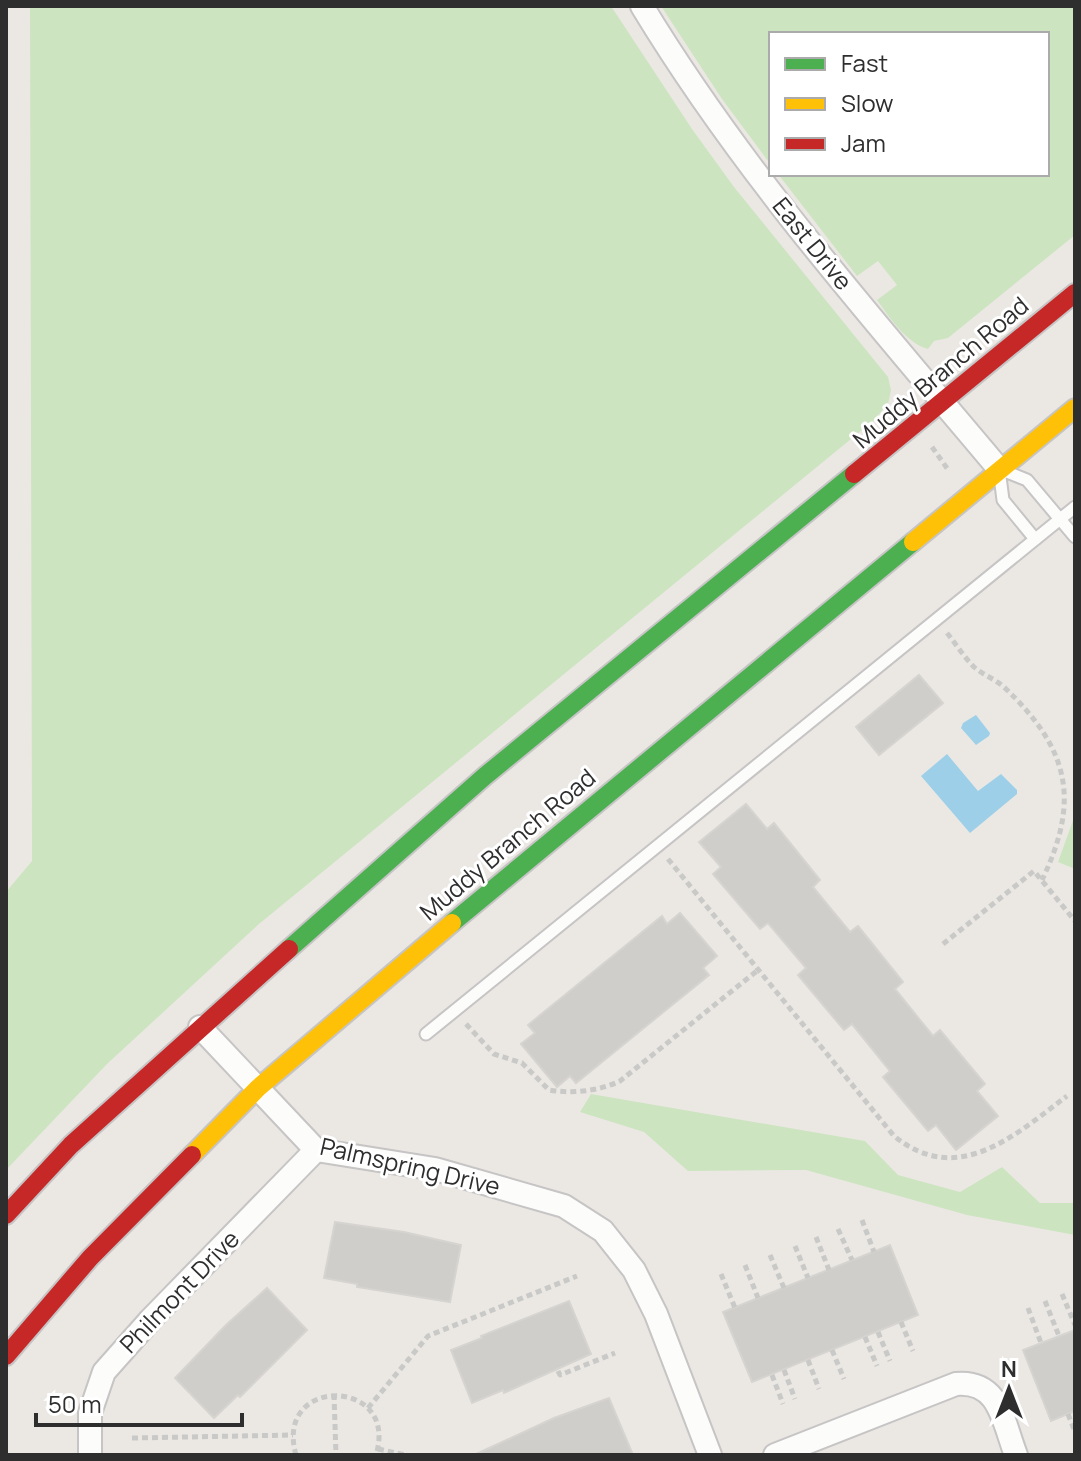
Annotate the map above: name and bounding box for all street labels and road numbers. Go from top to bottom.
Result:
street label: East Drive [766,190,861,296]
street label: Muddy Branch Road [845,289,1035,455]
street label: Muddy Branch Road [412,761,602,927]
street label: Palmspring Drive [317,1129,504,1202]
street label: Philmont Drive [112,1222,246,1360]

